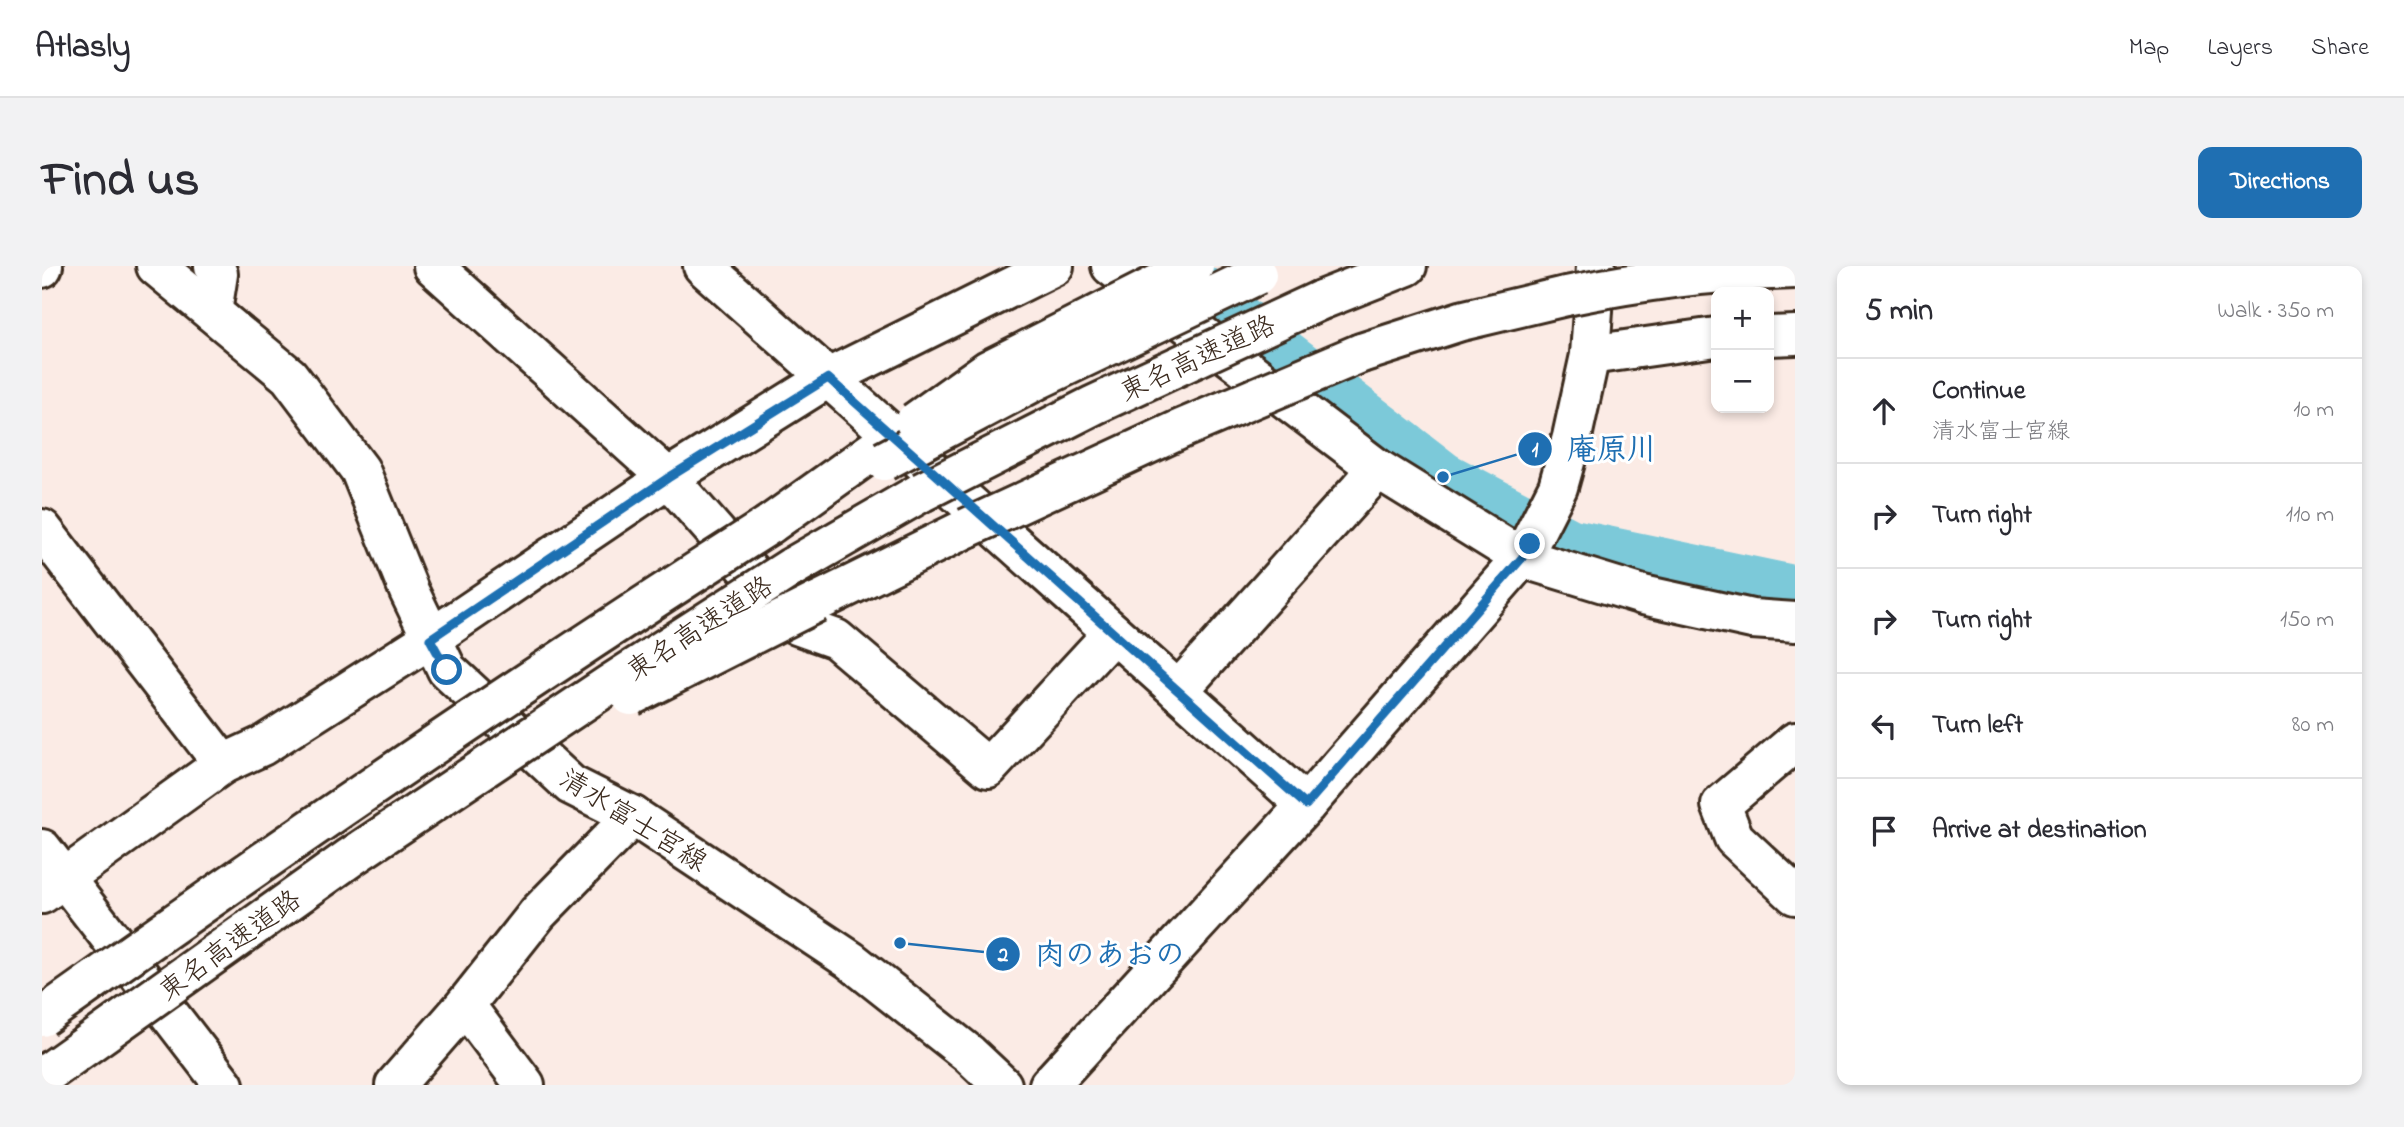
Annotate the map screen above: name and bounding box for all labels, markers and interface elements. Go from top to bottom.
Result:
text: Atlasly [35,24,130,72]
text: Map [2129,31,2169,66]
text: Layers [2207,31,2273,66]
text: Share [2311,31,2369,66]
text: Find us [42,146,199,218]
button: Directions [2198,147,2362,218]
map controls [1711,287,1774,413]
button: + [1711,287,1774,350]
text: 5 min [1865,290,1933,334]
text: Walk · 350 m [2217,295,2334,328]
street label: 東名高速道路 [1114,306,1283,414]
button: − [1711,350,1774,413]
text: Continue [1932,373,2025,411]
icon: ahead [1865,392,1903,430]
text: 10 m [2293,394,2334,427]
text: 清水富士宮線 [1932,416,2070,449]
callout: 庵原川 [1518,423,1671,474]
text: 庵原川 [1567,430,1657,474]
text: 1 [1532,436,1539,466]
icon: right [1865,497,1903,535]
text: Turn right [1932,497,2032,535]
text: 110 m [2286,499,2334,532]
route end [1514,528,1545,559]
street label: 東名高速道路 [619,567,783,693]
icon: right [1865,602,1903,640]
text: Turn right [1932,602,2032,640]
text: 150 m [2280,604,2334,637]
route start [431,654,462,685]
icon: left [1865,707,1903,745]
text: Turn left [1932,707,2023,745]
text: 80 m [2292,709,2334,742]
street label: 清水富士宮線 [550,760,714,884]
icon: arrive [1865,812,1903,850]
text: Arrive at destination [1932,812,2147,850]
street label: 東名高速道路 [151,881,311,1013]
callout: 肉のあおの [986,928,1199,979]
text: 肉のあおの [1035,935,1185,979]
text: 2 [997,941,1009,971]

